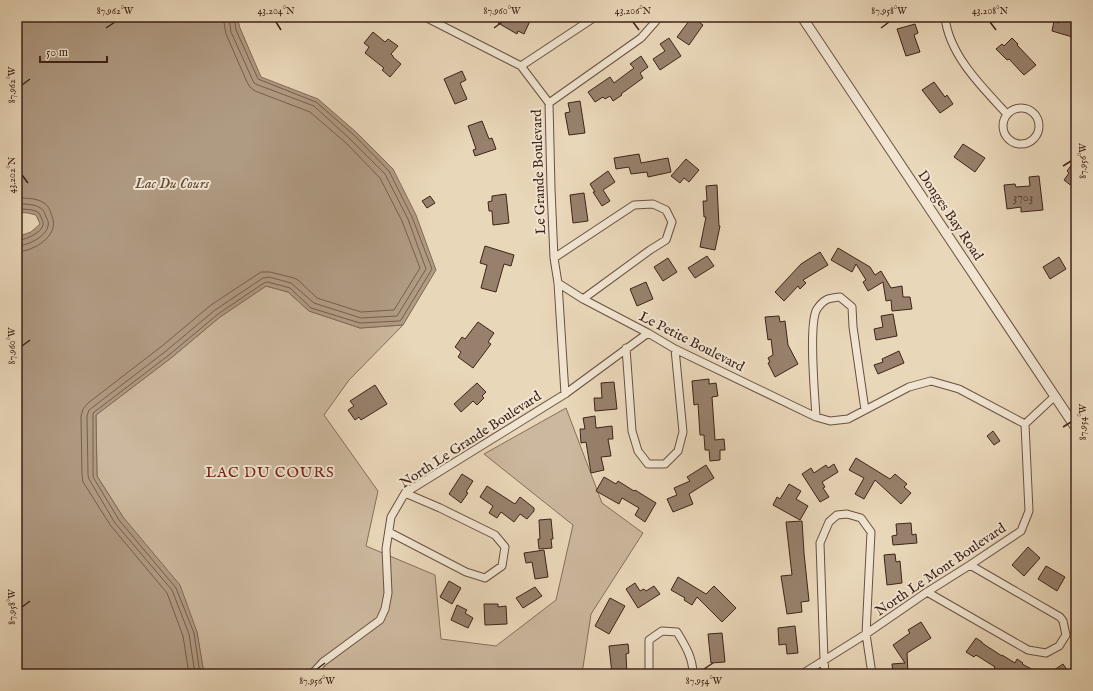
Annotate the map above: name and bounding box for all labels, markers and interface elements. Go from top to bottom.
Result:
text: 87.962°W [97,5,134,18]
text: 43.204°N [257,5,295,18]
text: 87.960°W [484,5,521,18]
text: 43.206°N [615,5,652,18]
text: 87.958°W [871,5,907,18]
text: 43.208°N [972,5,1008,18]
scale bar [40,38,107,64]
text: 50 m [46,45,68,60]
text: 87.962°W [6,66,19,103]
street label: Le Grande Boulevard [528,109,550,235]
text: 87.956°W [1077,143,1090,179]
text: 43.202°N [6,156,19,193]
street label: Donges Bay Road [913,167,987,265]
water label: Lac Du Cours [134,174,210,193]
house number: 3703 [1013,190,1033,205]
street label: Le Petite Boulevard [636,308,748,376]
text: 87.960°W [6,327,19,364]
street label: North Le Grande Boulevard [396,387,545,492]
text: 87.954°W [1077,403,1090,440]
district label: LAC DU COURS [205,463,335,482]
street label: North Le Mont Boulevard [872,519,1010,620]
text: 87.958°W [6,589,19,625]
text: 87.956°W [299,675,335,688]
text: 87.954°W [686,675,723,688]

